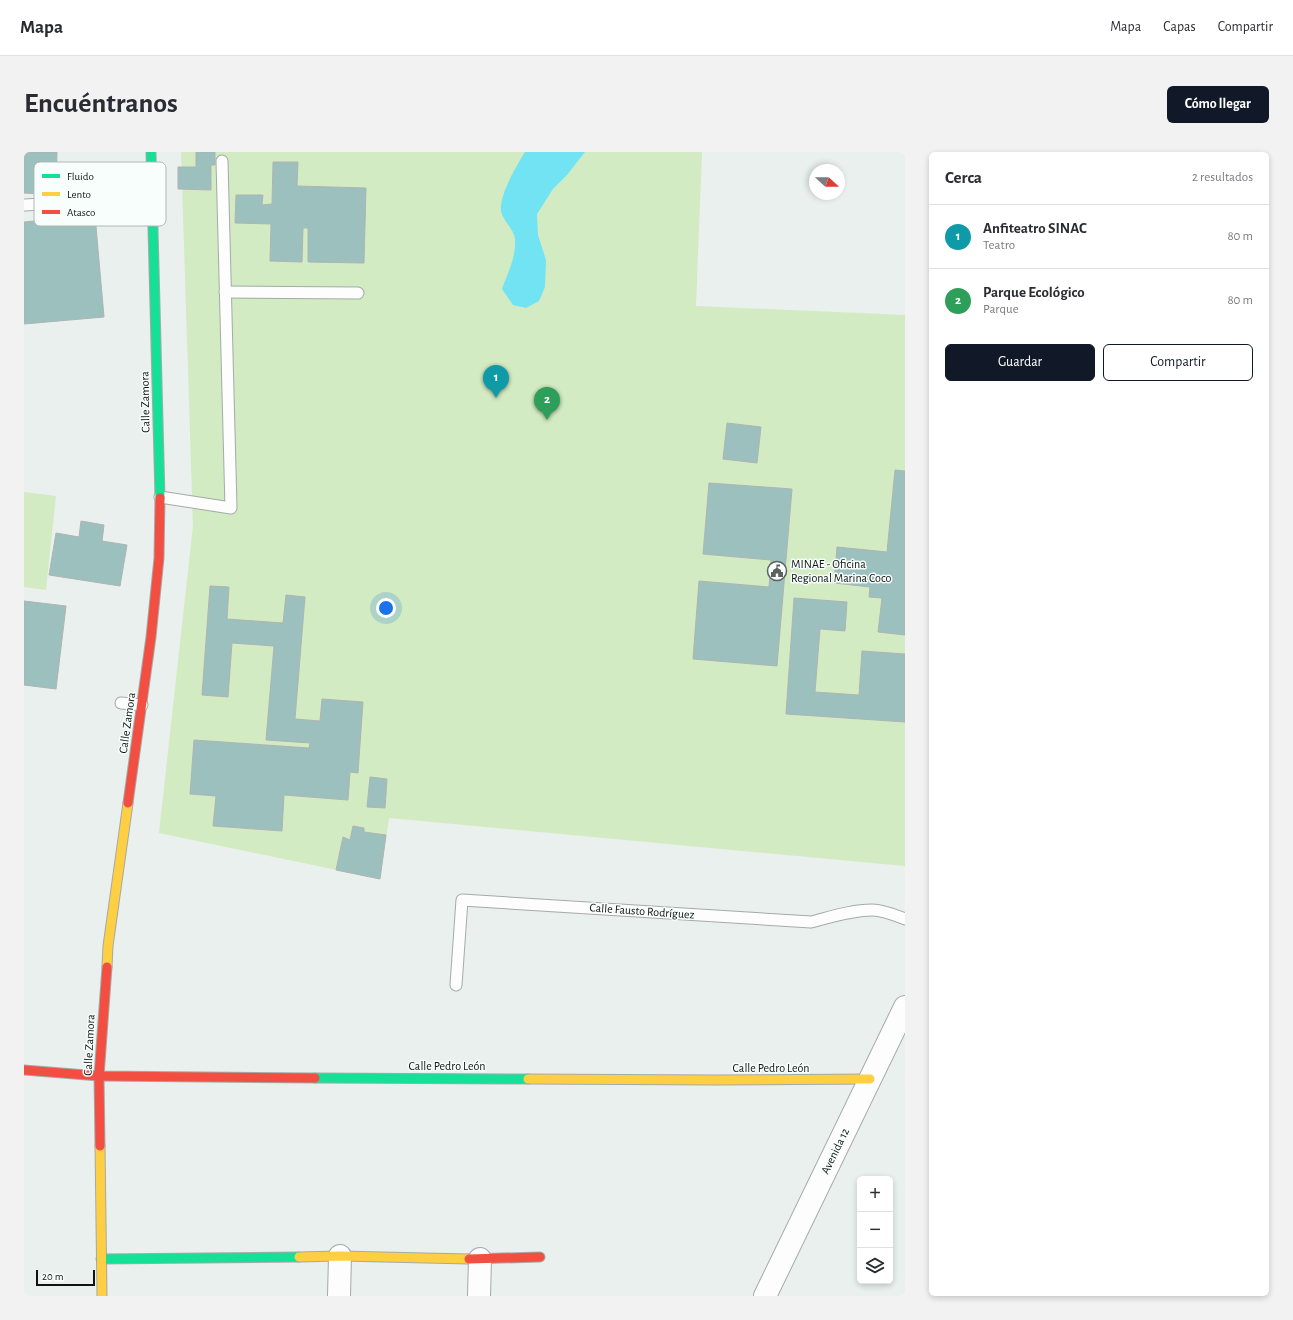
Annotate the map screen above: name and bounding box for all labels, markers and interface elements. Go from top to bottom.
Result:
text: Mapa [20,18,63,37]
text: Mapa [1110,20,1141,34]
text: Capas [1163,20,1196,34]
text: Compartir [1218,20,1273,34]
button: Cómo llegar [1167,86,1269,123]
text: Encuéntranos [24,90,178,118]
legend [34,162,166,226]
north arrow [809,164,845,200]
text: Cerca [945,169,982,186]
text: Fluido [67,171,94,182]
text: 2 resultados [1192,171,1253,184]
text: Lento [67,189,91,200]
text: Atasco [67,207,95,218]
text: Anfiteatro SINAC [983,221,1087,236]
text: 1 [956,230,960,243]
text: 80 m [1227,230,1253,243]
text: Teatro [983,239,1015,252]
text: Parque Ecológico [983,285,1085,300]
text: 2 [955,294,961,307]
text: 80 m [1227,294,1253,307]
text: Parque [983,303,1019,316]
button: Guardar [945,344,1095,381]
button: Compartir [1103,344,1253,381]
pin: 1 [483,365,509,398]
street label: Calle Zamora [138,371,152,433]
pin: 2 [534,387,560,420]
place label: MINAE - Oficina Regional Marina Coco [791,558,892,584]
public building icon: MINAE - Oficina Regional Marina Coco [766,560,788,582]
your location [376,598,396,618]
street label: Calle Zamora [117,691,137,754]
street label: Calle Fausto Rodríguez [589,901,695,921]
street label: Calle Zamora [81,1013,97,1076]
street label: Calle Pedro León [409,1060,485,1072]
street label: Calle Pedro León [733,1062,809,1074]
street label: Avenida 12 [819,1126,851,1176]
map controls [857,1176,893,1284]
button: + [857,1176,893,1212]
button: − [857,1212,893,1248]
button: layers [857,1248,893,1284]
scale bar [36,1268,95,1287]
text: 20 m [42,1271,63,1282]

